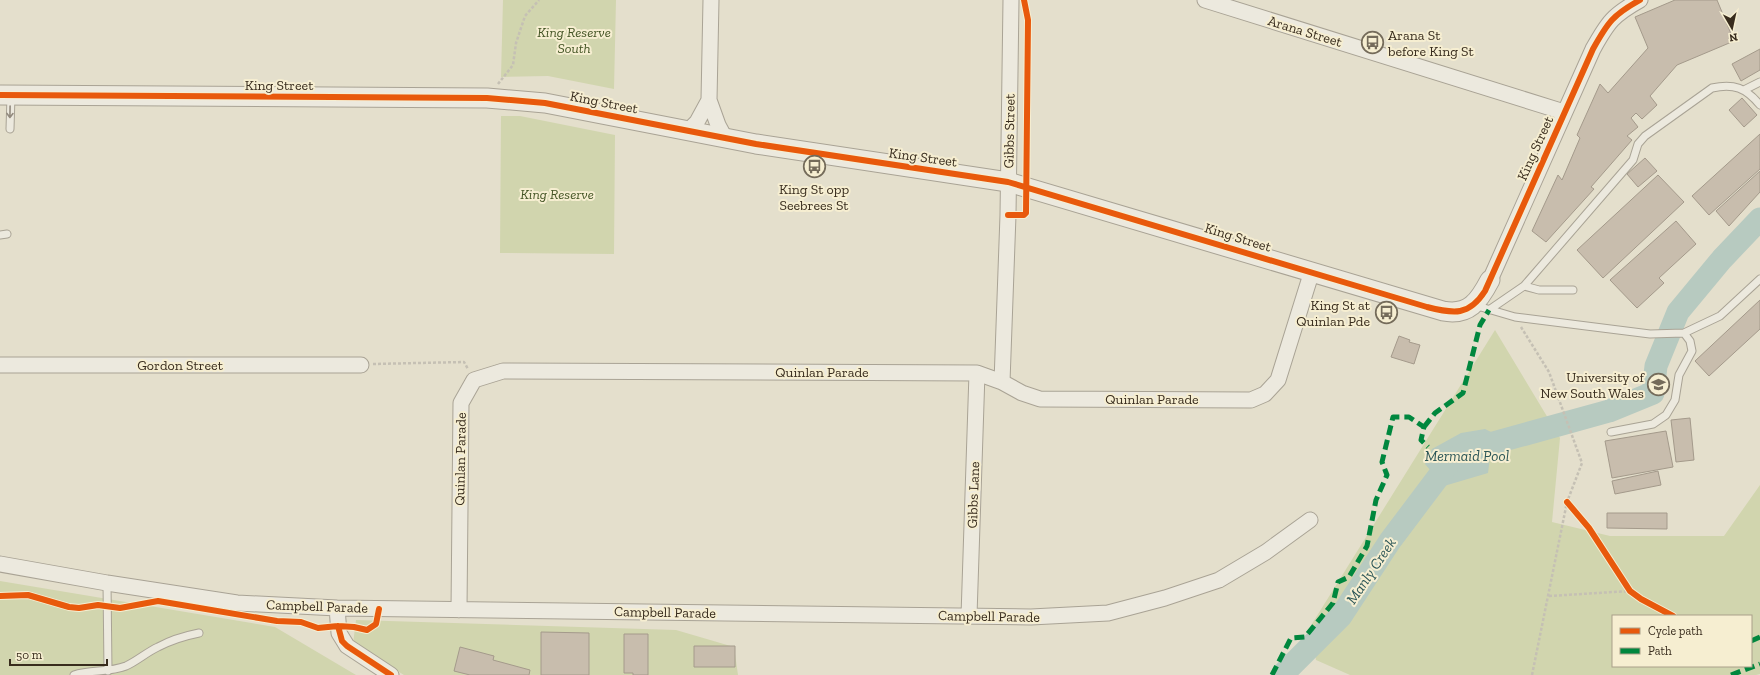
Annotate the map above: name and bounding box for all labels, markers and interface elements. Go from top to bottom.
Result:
north arrow [1712,8,1752,48]
street label: Arana Street [1266,12,1345,51]
park label: King Reserve South [537,24,611,57]
place label: Arana St before King St [1387,27,1474,60]
bus stop icon: Arana St before King St [1360,30,1386,56]
text: N [1728,30,1739,45]
street label: King Street [245,77,314,94]
street label: King Street [569,88,640,118]
street label: Gibbs Street [1000,93,1019,169]
one-way arrow [6,105,14,118]
street label: King Street [1514,113,1558,183]
street label: King Street [888,144,959,171]
bus stop icon: King St opp Seebrees St [801,154,827,180]
place label: King St opp Seebrees St [779,181,849,214]
park label: King Reserve [520,186,594,203]
street label: King Street [1203,219,1274,256]
place label: King St at Quinlan Pde [1296,297,1371,330]
bus stop icon: King St at Quinlan Pde [1373,300,1399,326]
street label: Gordon Street [137,357,224,374]
street label: Quinlan Parade [775,364,869,381]
place label: University of New South Wales [1540,369,1646,402]
school or university icon: University of New South Wales [1646,372,1672,398]
street label: Quinlan Parade [1105,391,1199,408]
street label: Quinlan Parade [451,412,470,506]
water label: Mermaid Pool [1425,447,1509,465]
street label: Gibbs Lane [964,461,983,529]
water label: Manly Creek [1342,534,1400,608]
street label: Campbell Parade [266,596,369,617]
street label: Campbell Parade [614,603,716,622]
street label: Campbell Parade [938,607,1040,626]
legend [1612,615,1752,667]
text: Cycle path [1648,624,1703,638]
scale bar [10,641,107,667]
text: Path [1648,644,1672,658]
text: 50 m [16,648,43,662]

